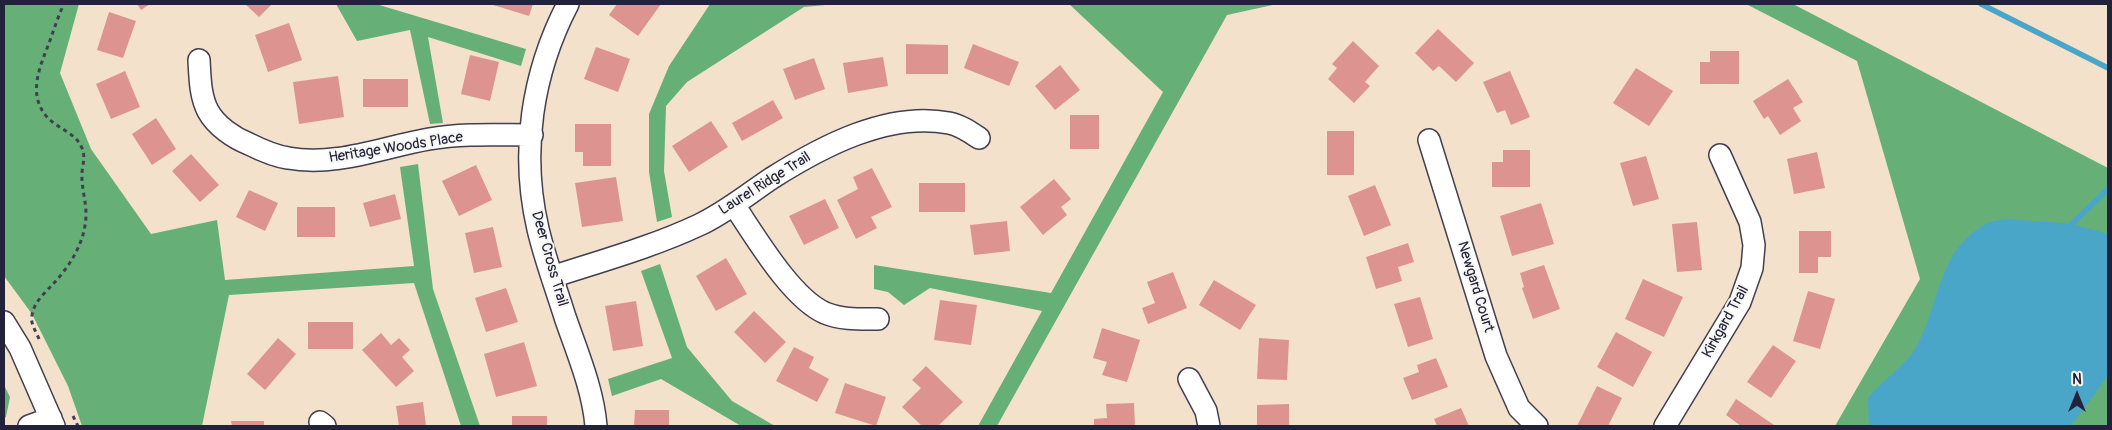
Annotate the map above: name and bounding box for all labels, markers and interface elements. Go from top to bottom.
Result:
street label: Heritage Woods Place [328,129,464,167]
street label: Laurel Ridge Trail [716,148,814,220]
street label: Deer Cross Trail [527,209,571,309]
street label: Newgard Court [1453,239,1497,335]
street label: Kirkgard Trail [1699,283,1753,361]
north arrow [2052,370,2102,420]
text: N [2072,371,2082,388]

